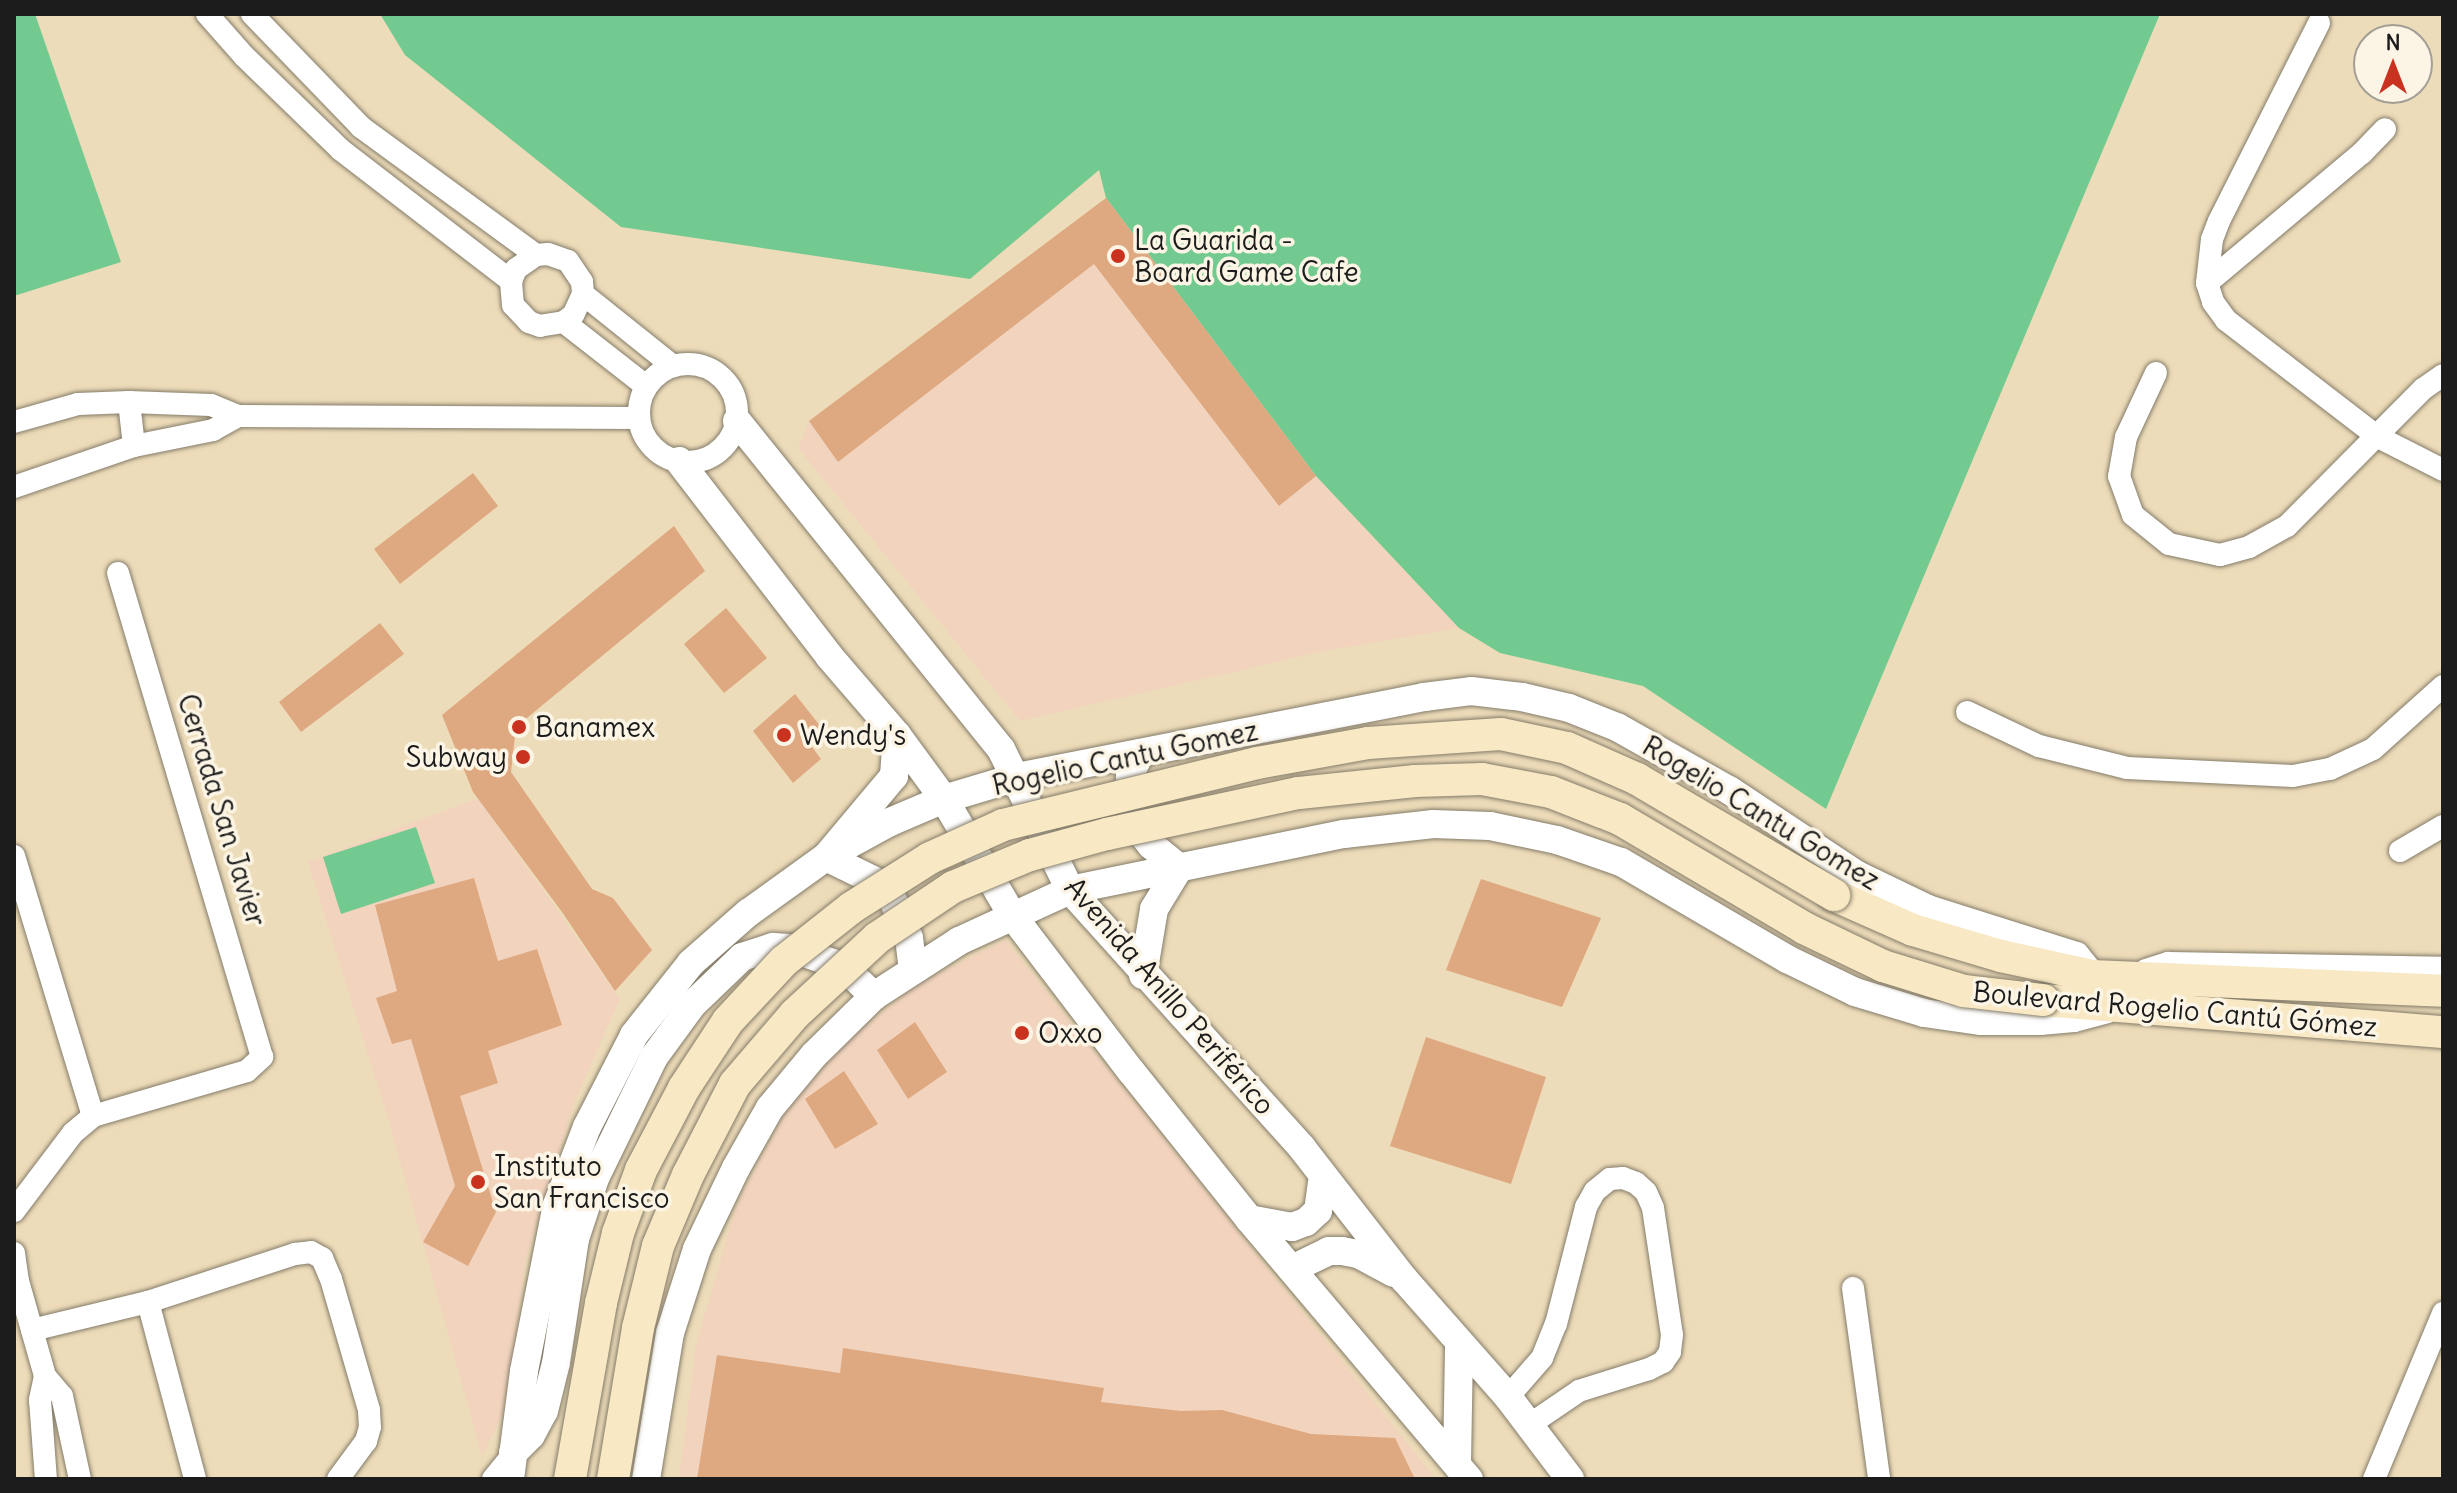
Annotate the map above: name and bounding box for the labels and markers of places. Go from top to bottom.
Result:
place label: La Guarida - Board Game Cafe [1134,223,1359,289]
marker: La Guarida - Board Game Cafe [1109,247,1127,265]
place label: Banamex [535,710,655,744]
marker: Banamex [510,718,528,736]
place label: Wendy's [800,718,906,752]
marker: Wendy's [775,726,793,744]
place label: Subway [406,740,507,774]
marker: Subway [514,748,532,766]
place label: Oxxo [1038,1016,1102,1050]
marker: Oxxo [1013,1024,1031,1042]
place label: Instituto San Francisco [494,1149,669,1215]
marker: Instituto San Francisco [469,1173,487,1191]

